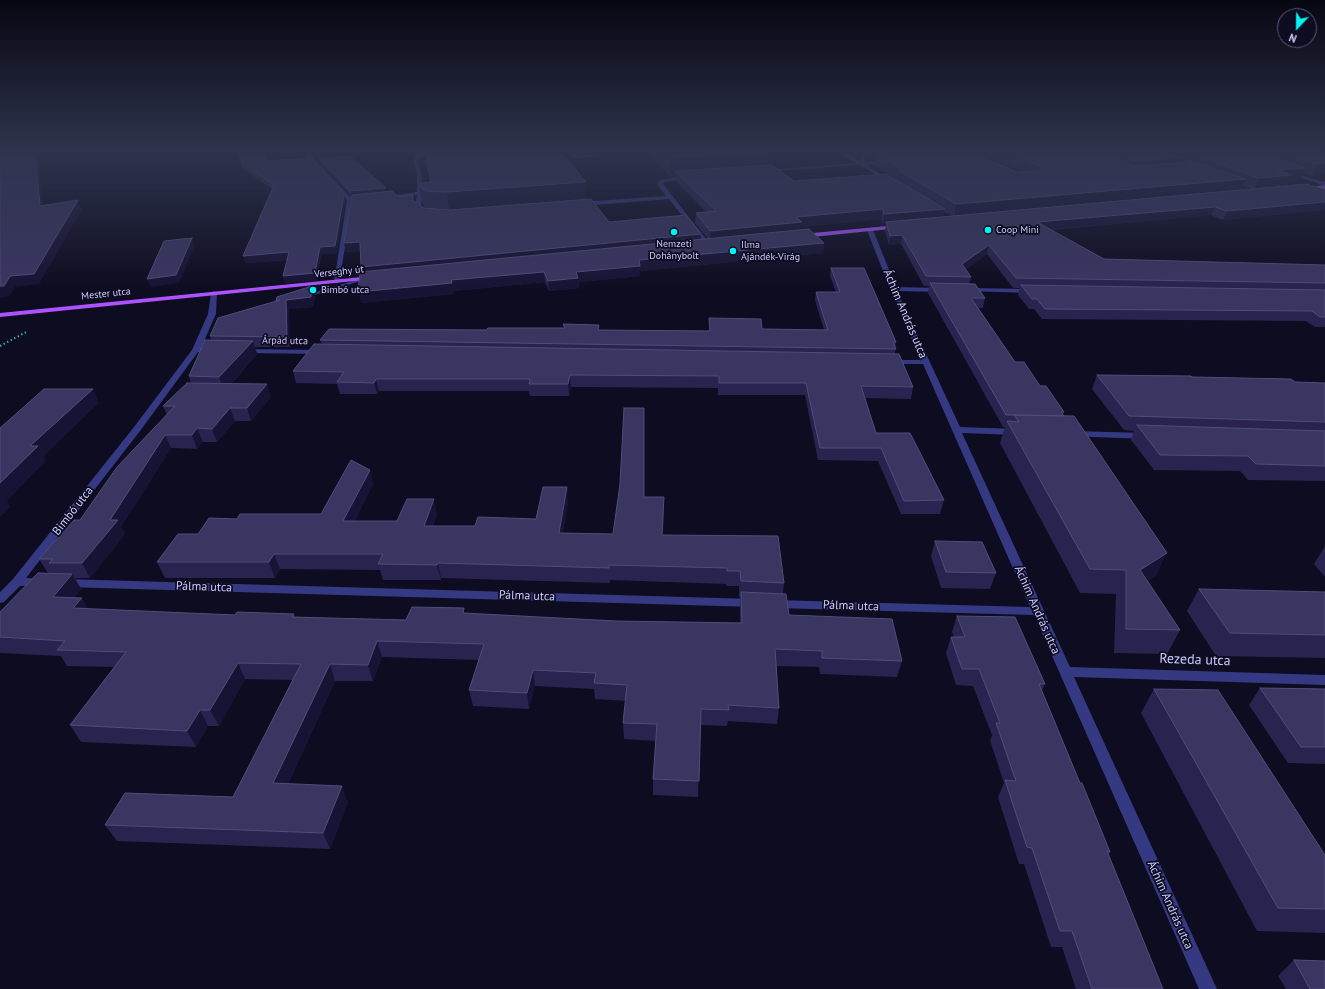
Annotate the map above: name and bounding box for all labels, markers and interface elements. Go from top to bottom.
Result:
north arrow [1277,8,1317,48]
text: N [1287,30,1299,46]
place label: Coop Mini [996,224,1039,236]
marker: Coop Mini [983,225,993,235]
marker: Nemzeti Dohánybolt [669,227,679,237]
place label: Nemzeti Dohánybolt [649,238,699,262]
place label: Ilma Ajándék-Virág [741,239,800,262]
marker: Ilma Ajándék-Virág [728,246,738,256]
street label: Verseghy út [314,263,364,281]
street label: Áchim András utca [880,267,930,361]
place label: Bimbó utca [321,284,369,296]
street label: Mester utca [81,285,131,303]
marker: Bimbó utca [308,285,318,295]
street label: Árpád utca [262,335,308,347]
street label: Bimbó utca [50,484,96,538]
street label: Áchim András utca [1011,564,1063,656]
street label: Pálma utca [176,579,232,595]
street label: Pálma utca [499,588,555,604]
street label: Pálma utca [823,598,879,614]
street label: Rezeda utca [1159,650,1231,670]
street label: Áchim András utca [1144,859,1196,951]

